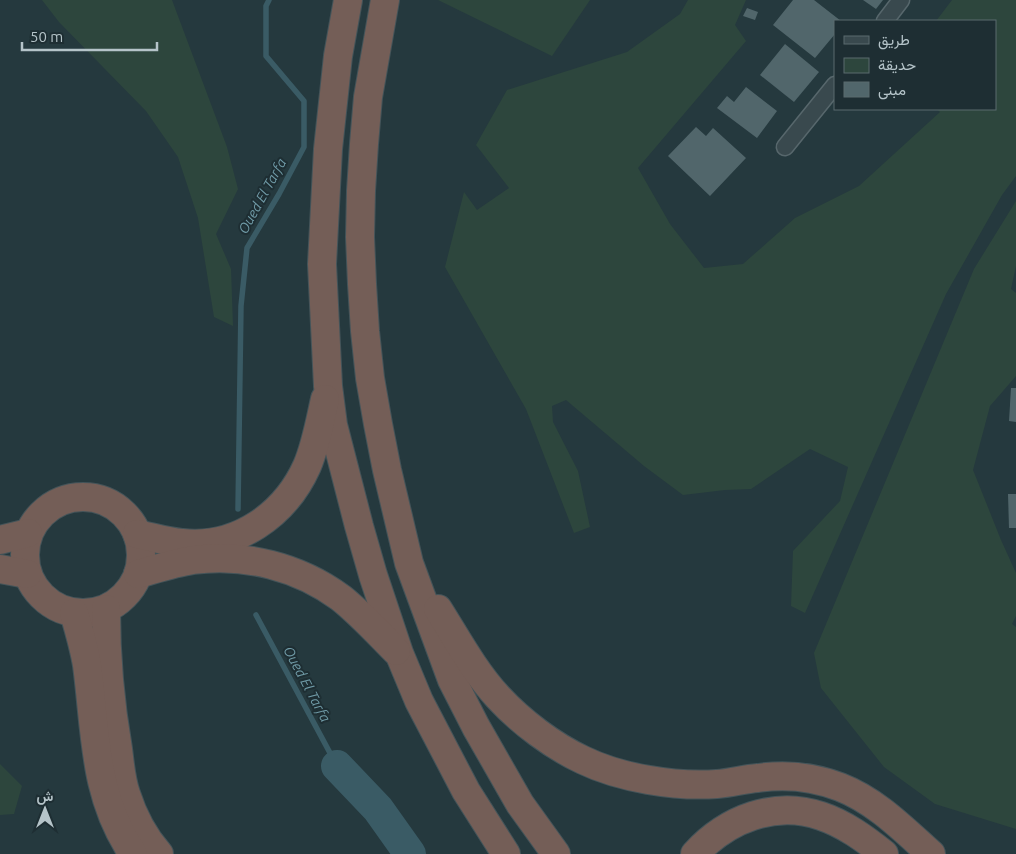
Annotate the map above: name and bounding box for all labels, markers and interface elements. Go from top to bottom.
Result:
scale bar [22,20,158,52]
legend [834,20,996,110]
text: 50 m [30,28,63,45]
text: طريق [878,31,910,50]
text: حديقة [878,56,916,74]
text: مبنى [878,81,906,100]
water label: Oued El Tarfa [235,155,289,236]
water label: Oued El Tarfa [280,643,334,725]
north arrow [20,784,70,834]
text: ش [37,788,54,805]

